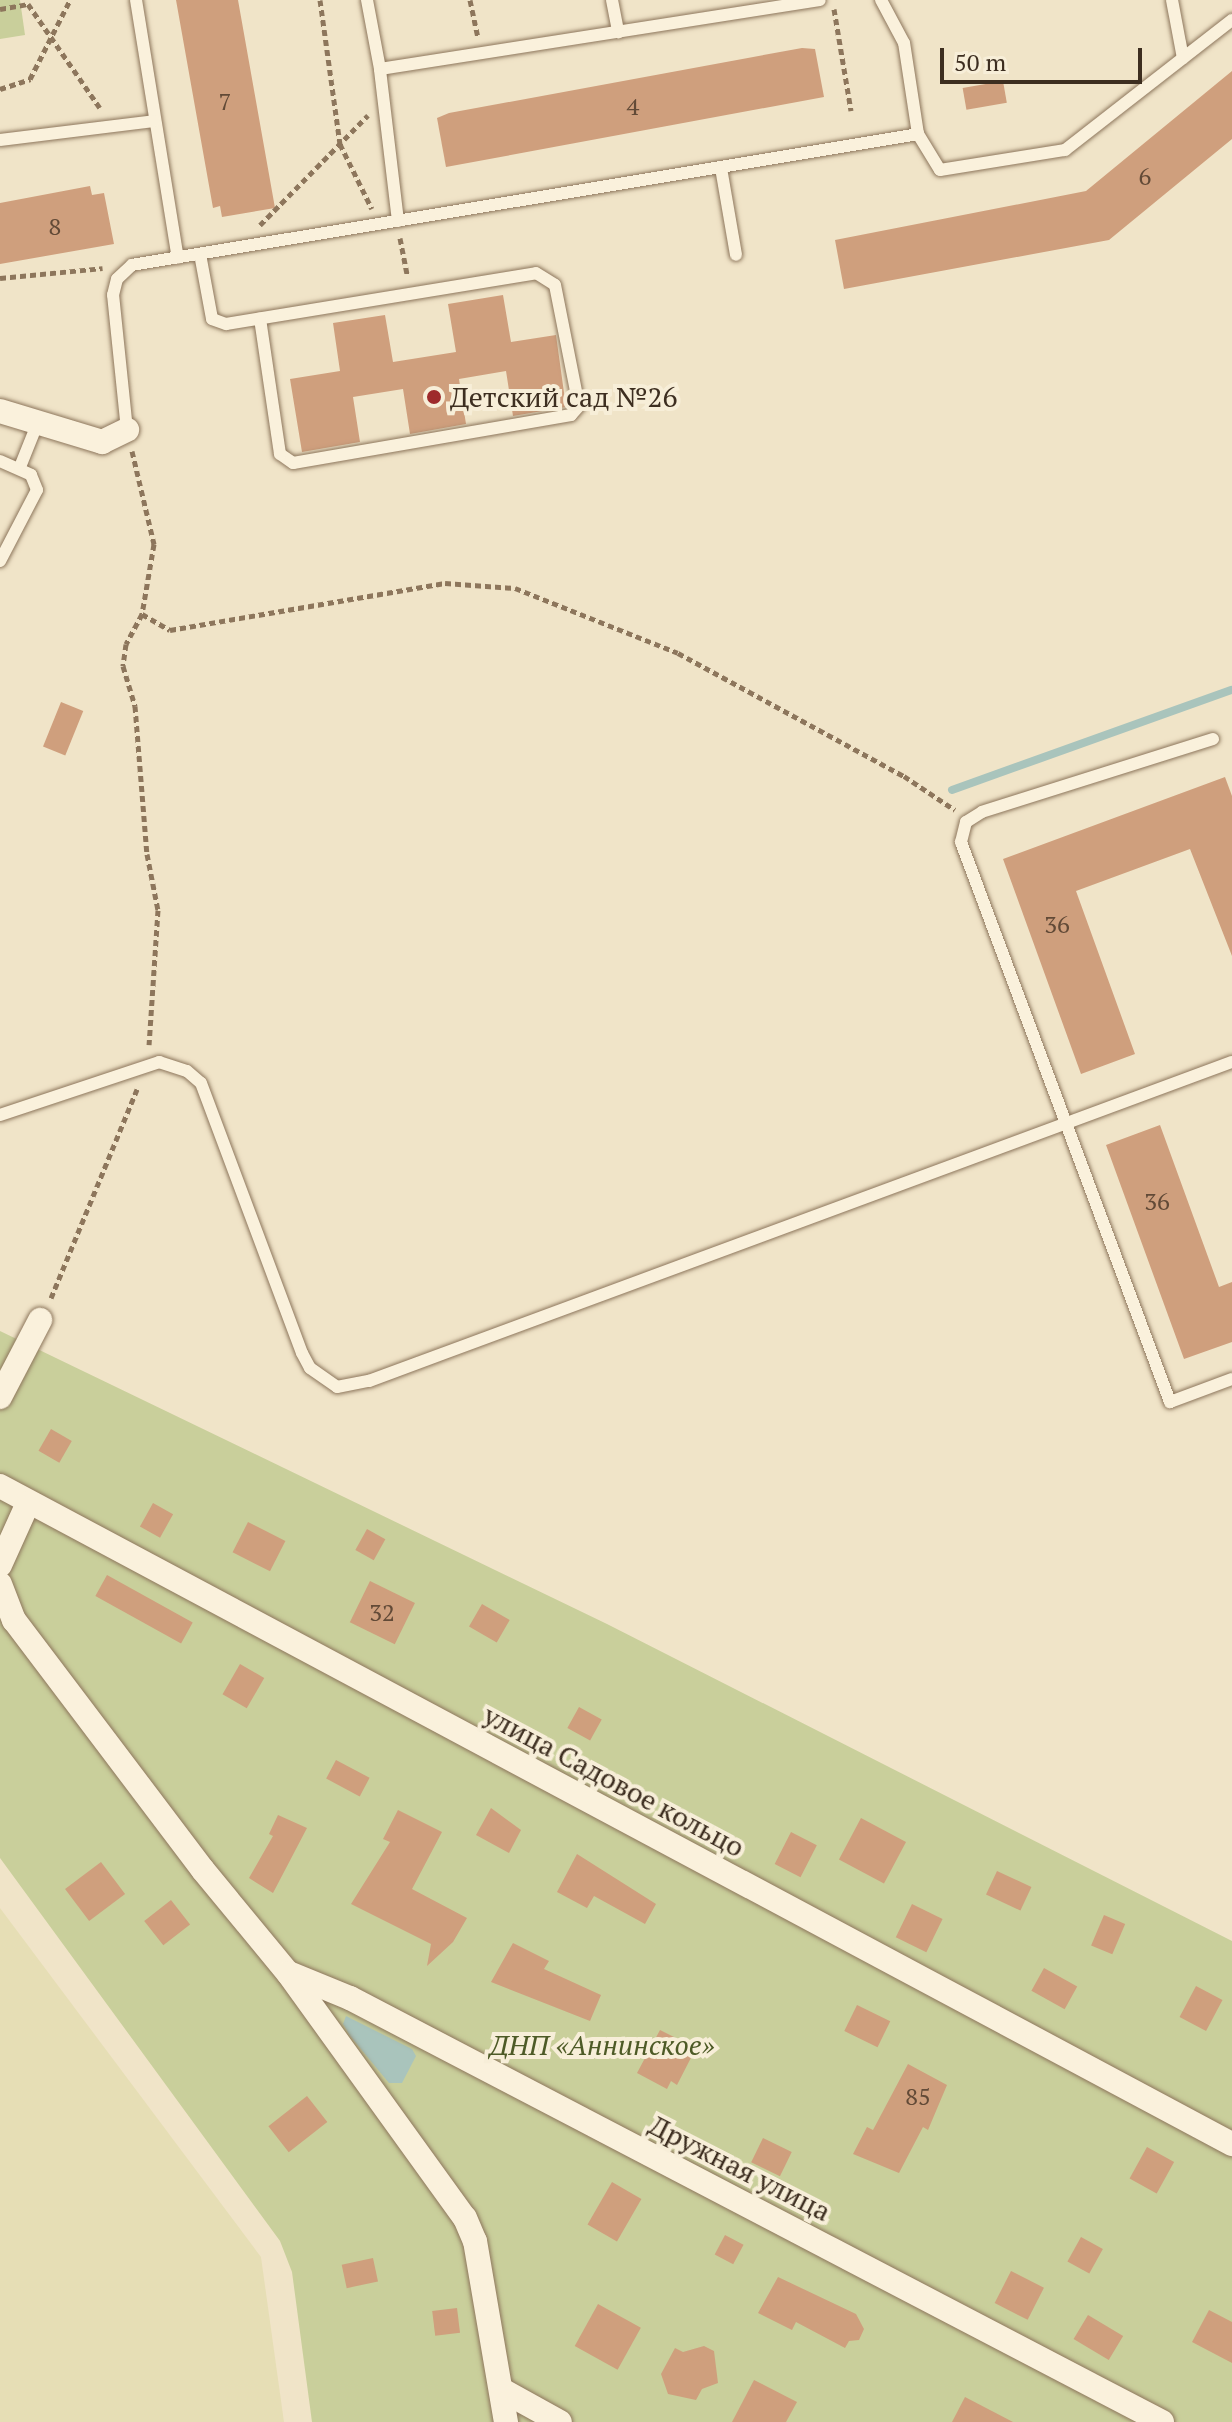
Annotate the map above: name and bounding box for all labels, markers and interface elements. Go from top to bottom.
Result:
scale bar [944,32,1146,82]
text: 50 m [954,46,1006,78]
house number: 7 [219,88,231,116]
house number: 4 [627,93,639,121]
house number: 6 [1139,163,1151,191]
house number: 8 [49,213,61,241]
place label: Детский сад №26 [450,380,677,414]
marker: Детский сад №26 [425,388,443,406]
house number: 36 [1044,911,1070,939]
house number: 36 [1144,1188,1170,1216]
house number: 32 [369,1599,395,1627]
street label: улица Садовое кольцо [478,1698,750,1864]
park label: ДНП «Аннинское» [490,2028,714,2062]
house number: 85 [905,2083,931,2111]
street label: Дружная улица [644,2108,836,2228]

